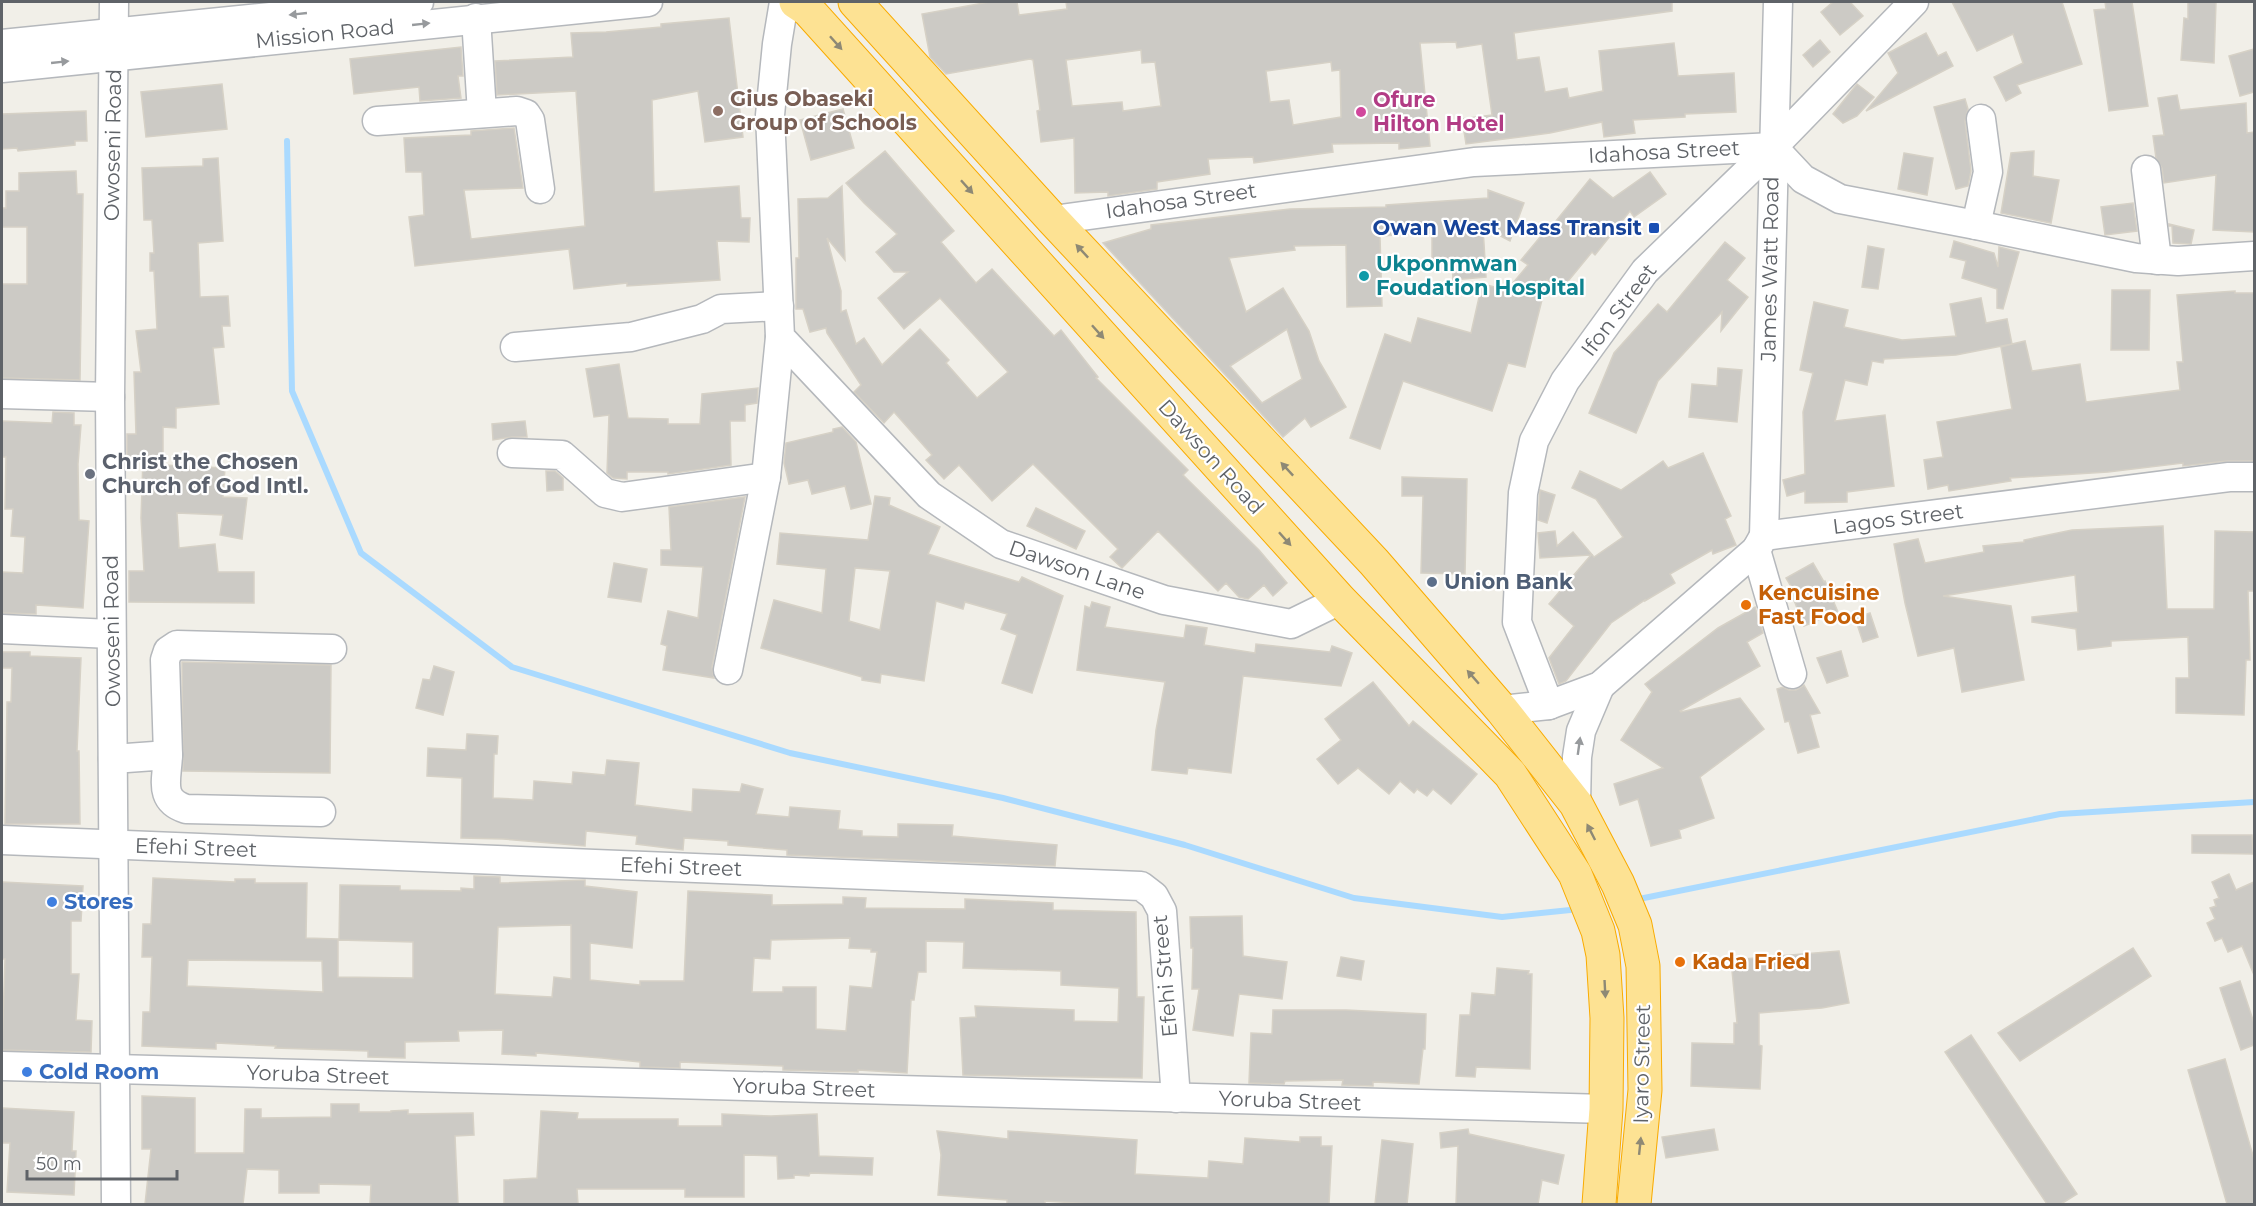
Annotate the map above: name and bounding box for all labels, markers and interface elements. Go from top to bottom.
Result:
one-way arrow [288,9,307,19]
street label: Mission Road [254,14,396,53]
one-way arrow [411,19,430,29]
one-way arrow [829,35,842,50]
one-way arrow [50,57,69,67]
street label: Owoseni Road [99,69,126,221]
place label: Gius Obaseki Group of Schools [730,86,917,135]
place label: Ofure Hilton Hotel [1373,87,1505,136]
marker: Gius Obaseki Group of Schools [711,104,725,118]
marker: Ofure Hilton Hotel [1354,105,1368,119]
street label: Idahosa Street [1587,135,1741,168]
street label: James Watt Road [1755,176,1784,363]
street label: Idahosa Street [1104,178,1258,223]
one-way arrow [960,180,974,195]
place label: Owan West Mass Transit [1373,215,1642,240]
marker: Owan West Mass Transit [1647,221,1661,235]
one-way arrow [1075,243,1089,258]
place label: Ukponmwan Foudation Hospital [1376,251,1585,300]
street label: Ifon Street [1576,258,1662,361]
marker: Ukponmwan Foudation Hospital [1357,269,1371,283]
one-way arrow [1091,324,1104,339]
street label: Dawson Road [1153,394,1269,519]
place label: Christ the Chosen Church of God Intl. [102,449,308,498]
one-way arrow [1280,462,1294,477]
marker: Christ the Chosen Church of God Intl. [83,467,97,481]
street label: Lagos Street [1831,498,1965,539]
one-way arrow [1278,531,1291,546]
street label: Dawson Lane [1006,534,1149,605]
street label: Owoseni Road [98,555,125,707]
place label: Union Bank [1444,569,1573,594]
marker: Union Bank [1425,575,1439,589]
place label: Kencuisine Fast Food [1758,580,1879,629]
marker: Kencuisine Fast Food [1739,598,1753,612]
one-way arrow [1467,669,1480,685]
one-way arrow [1574,736,1583,755]
one-way arrow [1586,823,1596,840]
street label: Efehi Street [134,833,258,862]
street label: Efehi Street [619,852,743,881]
place label: Stores [64,889,133,914]
marker: Stores [45,895,59,909]
street label: Efehi Street [1147,914,1182,1038]
place label: Kada Fried [1692,949,1810,974]
marker: Kada Fried [1673,955,1687,969]
one-way arrow [1600,979,1610,998]
street label: Iyaro Street [1628,1004,1655,1124]
place label: Cold Room [39,1059,159,1084]
street label: Yoruba Street [246,1060,390,1089]
marker: Cold Room [20,1065,34,1079]
street label: Yoruba Street [732,1073,876,1102]
street label: Yoruba Street [1218,1086,1362,1115]
one-way arrow [1635,1137,1645,1156]
scale bar [27,1143,177,1181]
text: 50 m [36,1153,82,1175]

